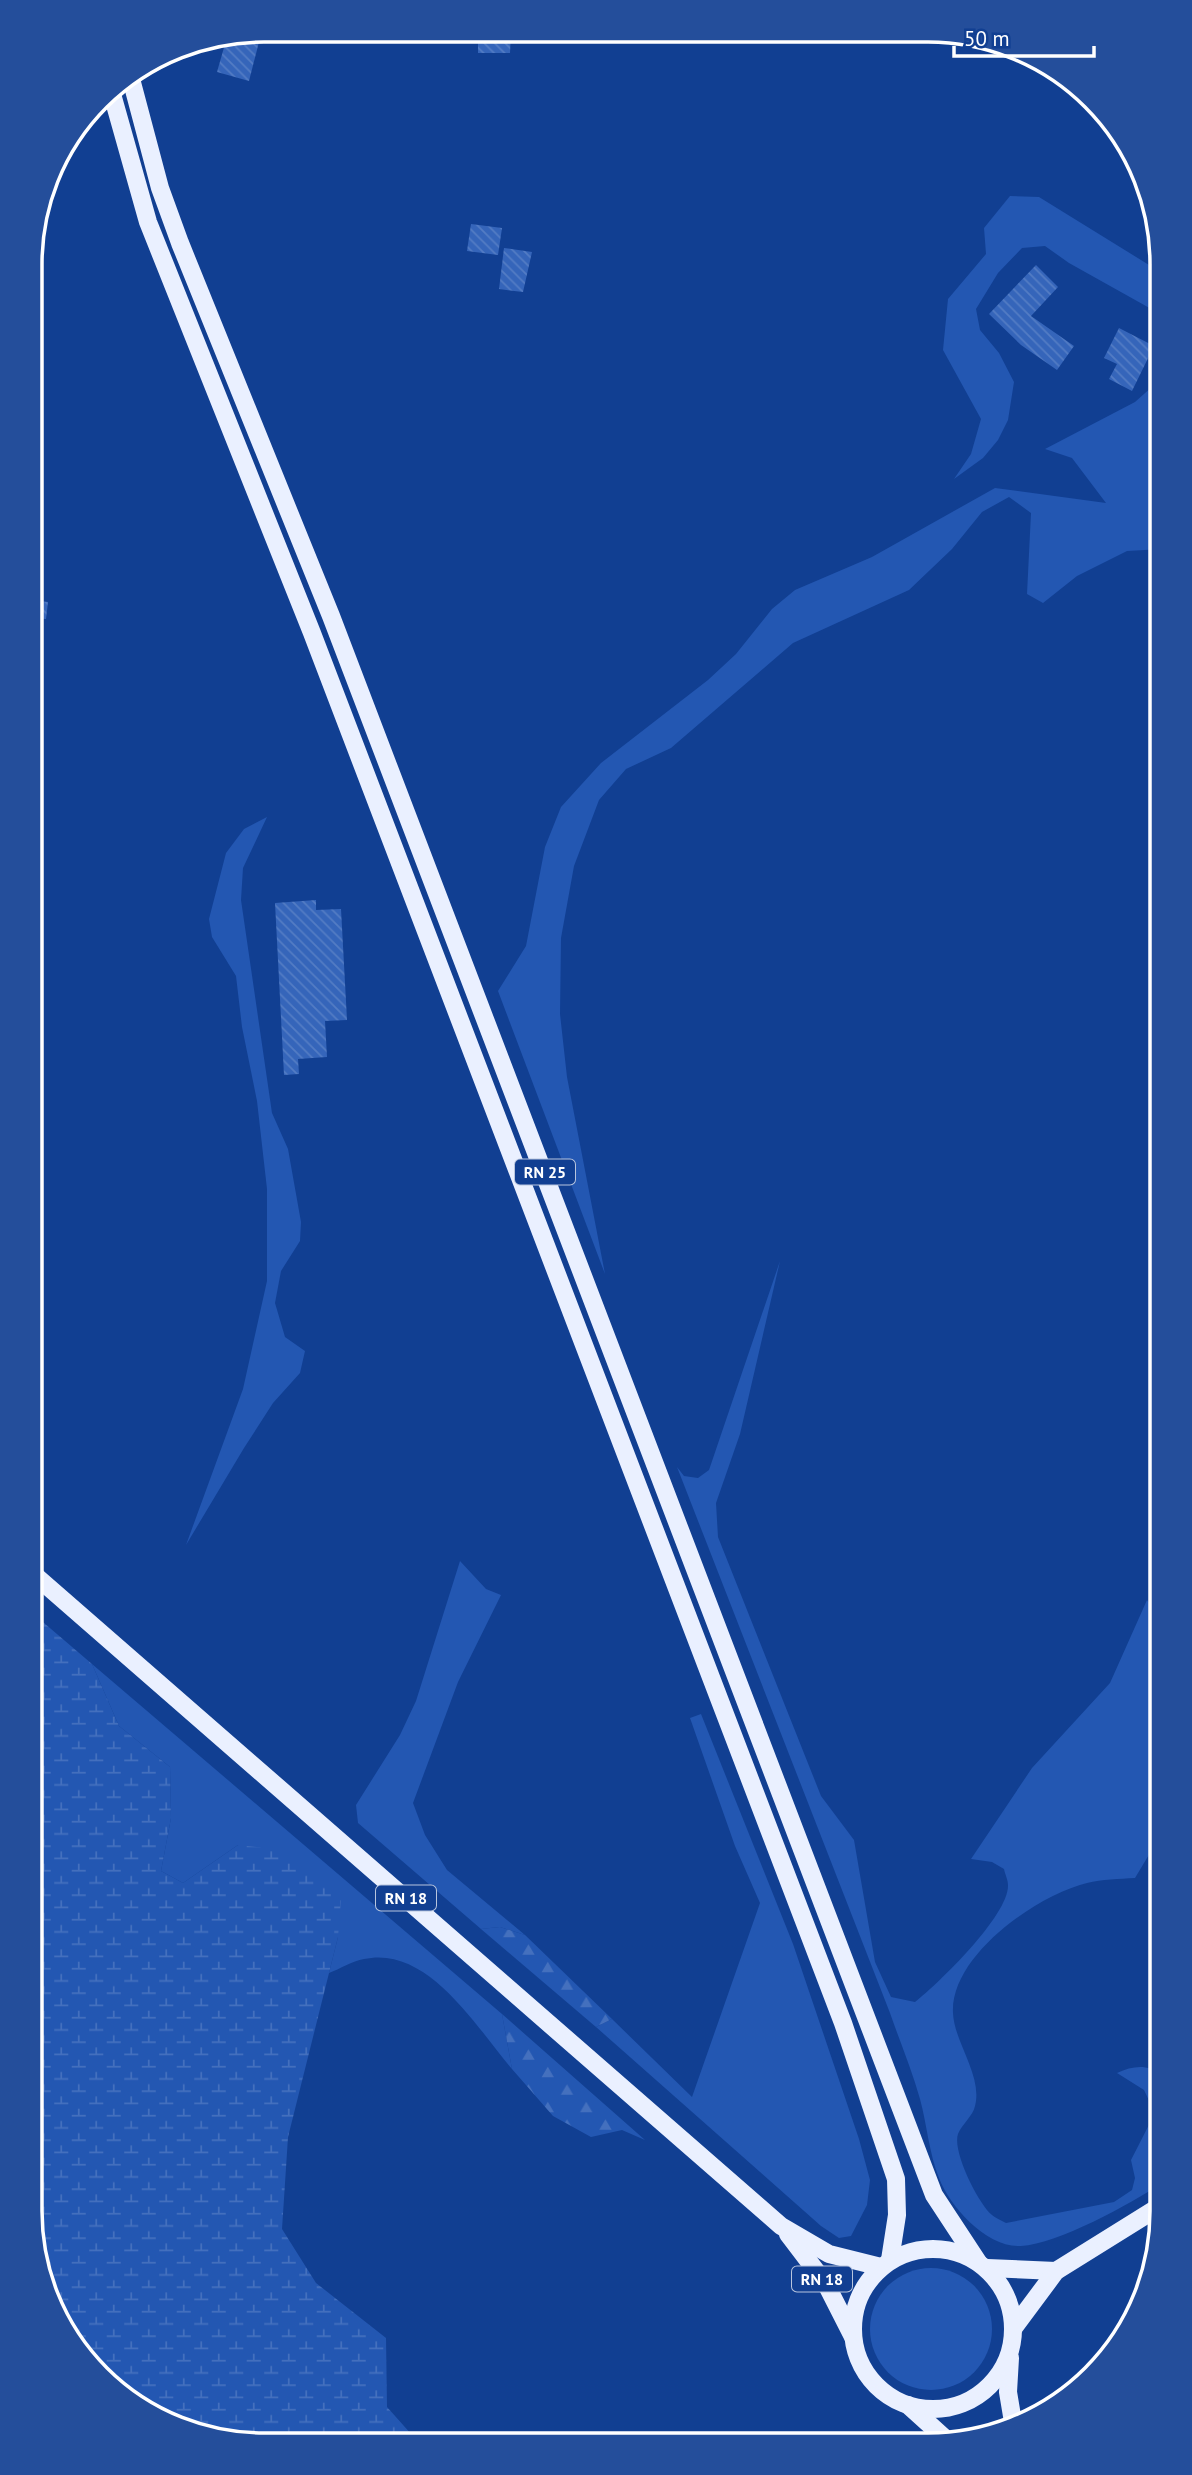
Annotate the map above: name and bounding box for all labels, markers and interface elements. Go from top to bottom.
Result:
scale bar [954,14,1094,58]
text: 50 m [964,25,1010,52]
road number: RN 25 [515,1160,575,1184]
road number: RN 18 [376,1886,436,1910]
road number: RN 18 [792,2266,852,2292]

